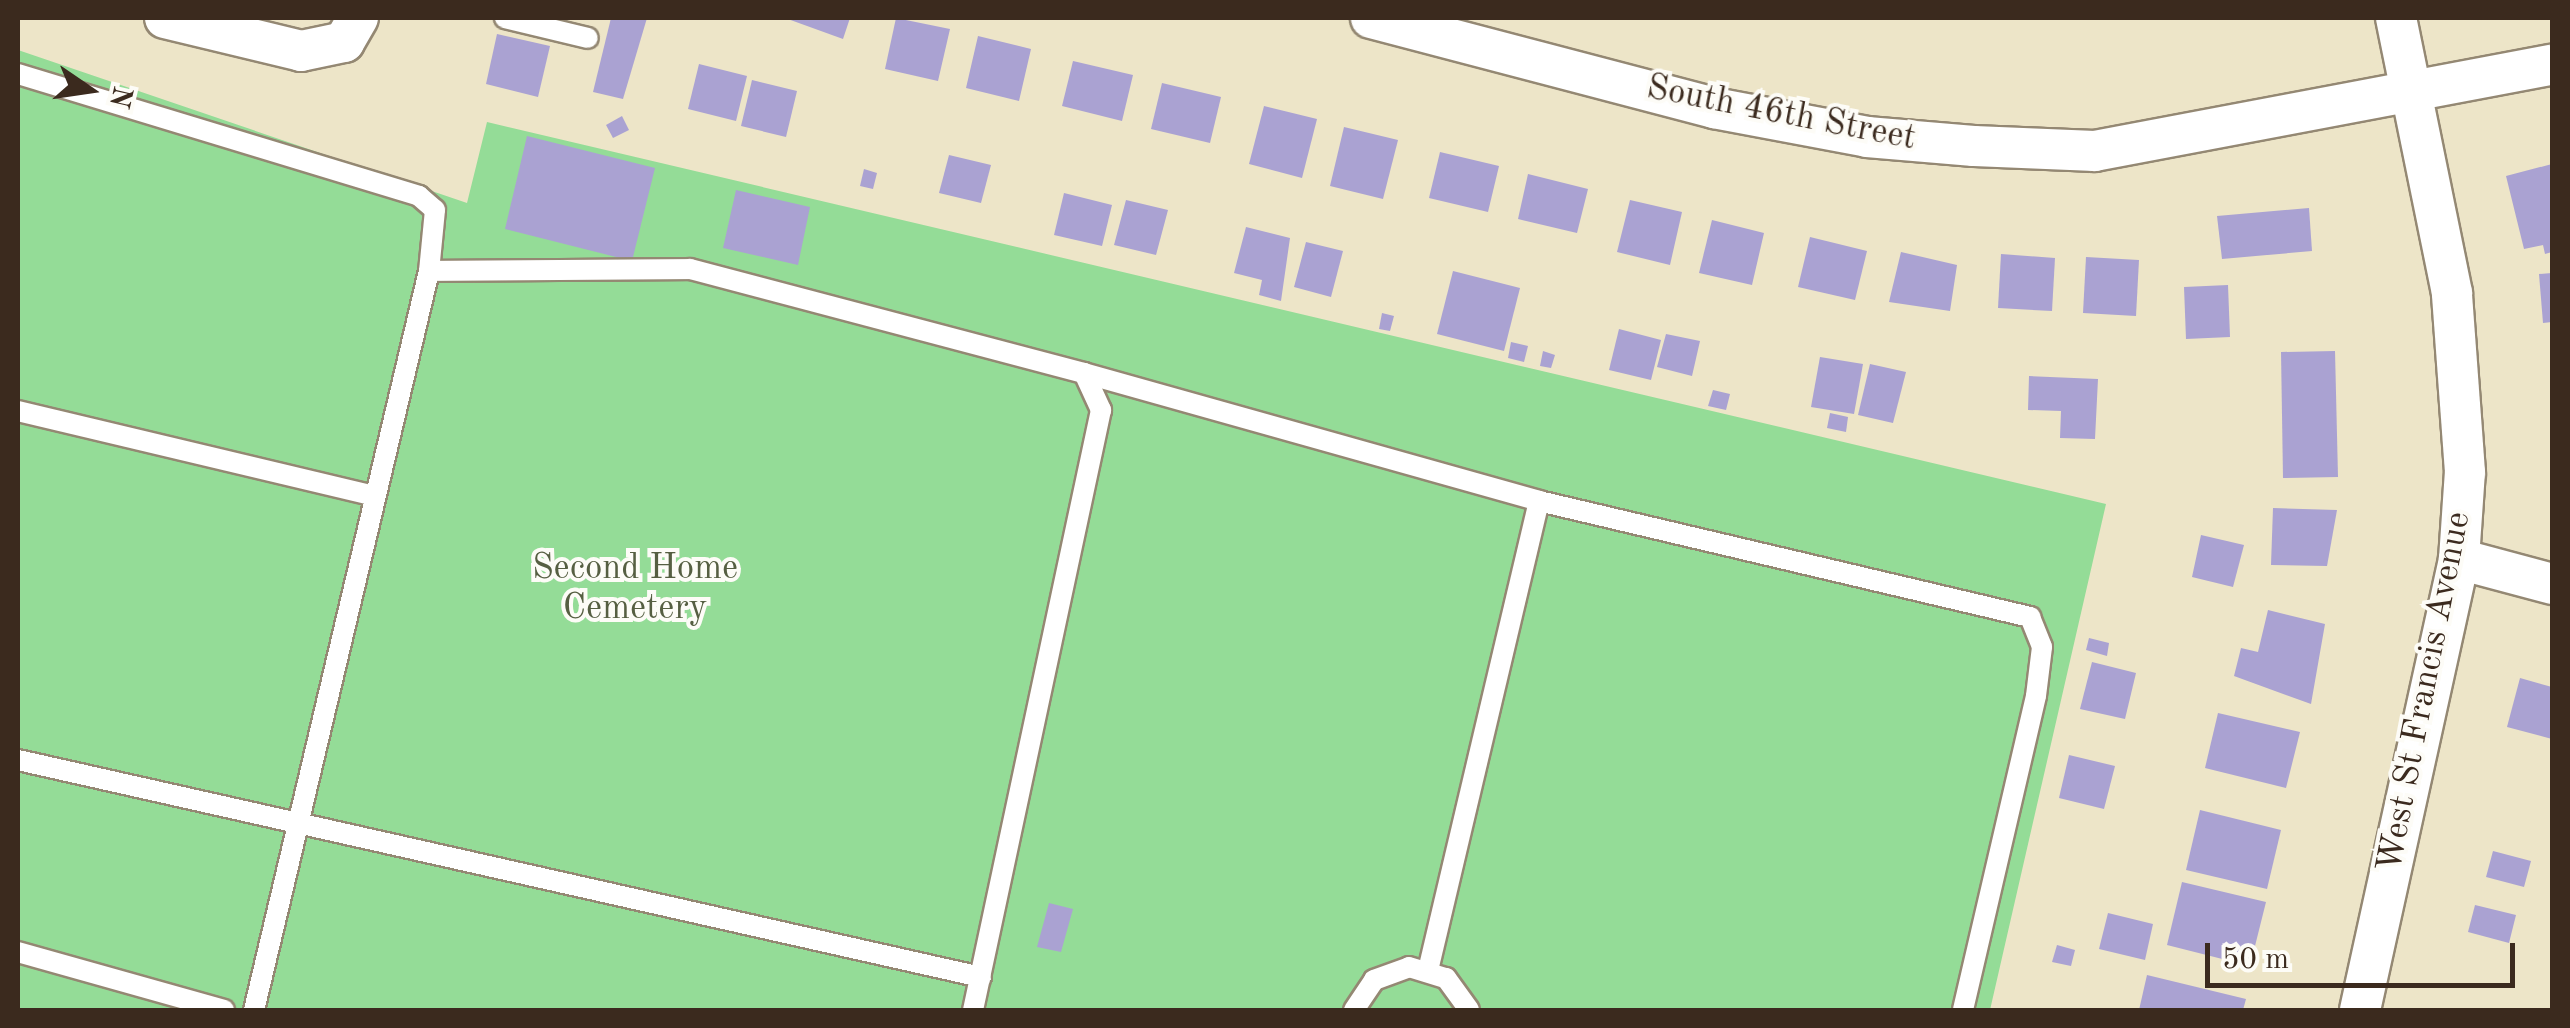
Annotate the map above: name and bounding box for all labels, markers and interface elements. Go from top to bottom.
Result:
north arrow [40,40,140,140]
street label: South 46th Street [1643,67,1919,161]
text: N [103,83,135,110]
street label: West St Francis Avenue [2369,508,2481,876]
park label: Second Home Cemetery [532,548,738,630]
scale bar [2210,923,2520,985]
text: 50 m [2222,945,2289,975]

